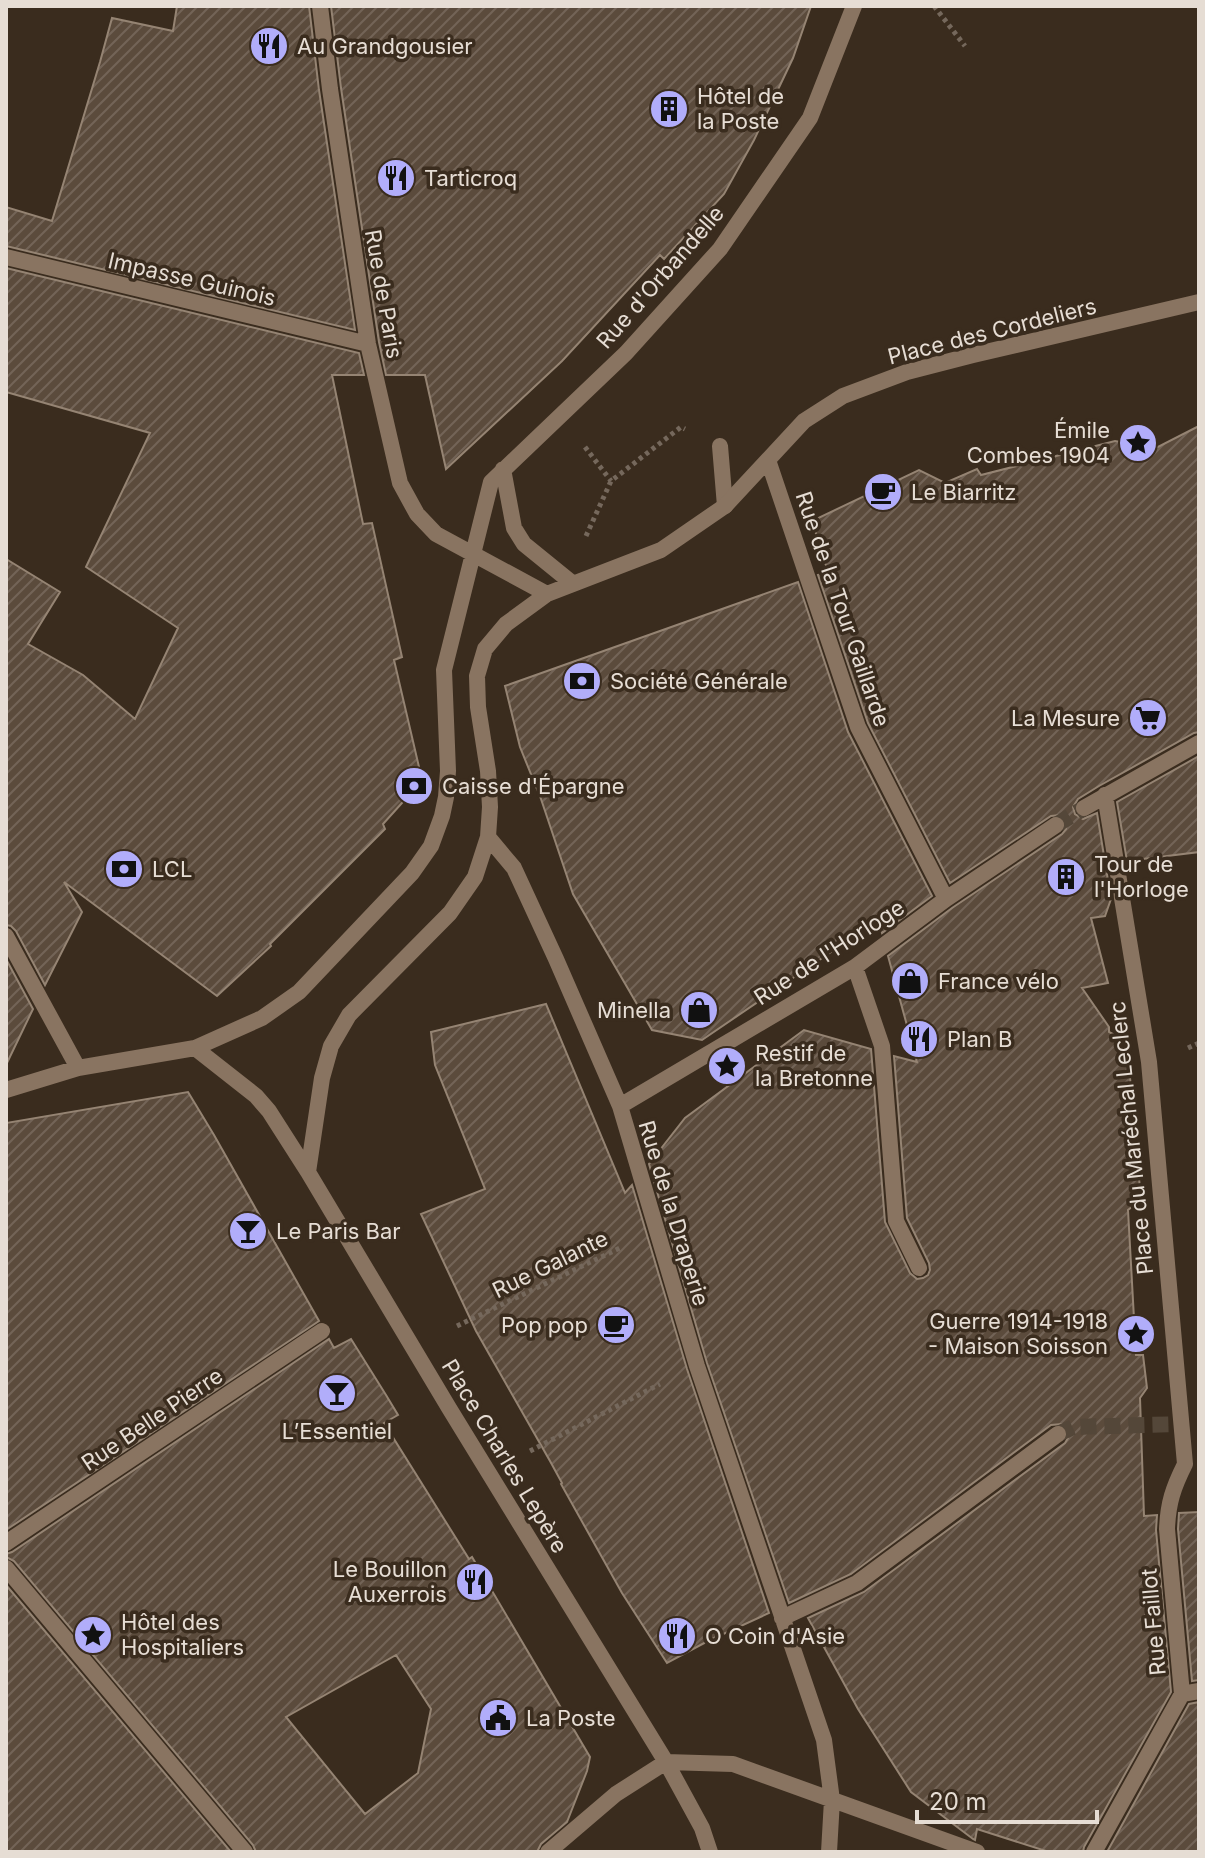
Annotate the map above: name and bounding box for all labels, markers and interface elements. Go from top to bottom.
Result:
restaurant icon: Au Grandgousier [248,25,290,67]
place label: Au Grandgousier [297,33,473,59]
place label: Hôtel de la Poste [697,83,784,134]
building icon: Hôtel de la Poste [648,88,690,130]
restaurant icon: Tarticroq [375,157,417,199]
place label: Tarticroq [424,165,517,191]
street label: Rue d'Orbandelle [591,200,729,354]
street label: Rue de Paris [360,227,408,361]
street label: Impasse Guinois [106,247,278,311]
street label: Place des Cordeliers [885,292,1099,370]
place label: Émile Combes 1904 [967,417,1110,468]
place icon: Émile Combes 1904 [1117,422,1159,464]
cafe icon: Le Biarritz [862,471,904,513]
place label: Le Biarritz [911,479,1016,505]
street label: Rue de la Tour Gaillarde [790,488,896,730]
bank icon: Société Générale [561,660,603,702]
place label: Société Générale [610,668,788,694]
supermarket icon: La Mesure [1127,697,1169,739]
place label: La Mesure [1011,705,1120,731]
bank icon: Caisse d'Épargne [393,765,435,807]
place label: Caisse d'Épargne [442,773,625,799]
bank icon: LCL [103,848,145,890]
place label: Tour de l'Horloge [1094,851,1189,902]
place label: LCL [152,856,192,882]
building icon: Tour de l'Horloge [1045,856,1087,898]
street label: Rue de l'Horloge [749,894,909,1010]
shop icon: France vélo [889,960,931,1002]
place label: France vélo [938,968,1059,994]
shop icon: Minella [678,989,720,1031]
place label: Minella [597,997,671,1023]
street label: Place du Maréchal Leclerc [1104,1000,1158,1276]
restaurant icon: Plan B [898,1018,940,1060]
place label: Plan B [947,1026,1012,1052]
place label: Restif de la Bretonne [755,1040,873,1091]
place icon: Restif de la Bretonne [706,1045,748,1087]
street label: Rue de la Draperie [633,1117,715,1309]
bar icon: Le Paris Bar [227,1210,269,1252]
place label: Le Paris Bar [276,1218,401,1244]
street label: Rue Galante [488,1225,612,1303]
cafe icon: Pop pop [595,1304,637,1346]
place label: Guerre 1914-1918 - Maison Soisson [928,1308,1108,1359]
place label: Pop pop [501,1312,588,1338]
place icon: Guerre 1914-1918 - Maison Soisson [1115,1313,1157,1355]
street label: Place Charles Lepère [437,1354,573,1558]
street label: Rue Belle Pierre [76,1362,228,1476]
bar icon: L’Essentiel [316,1372,358,1414]
place label: L’Essentiel [282,1418,392,1444]
place label: Le Bouillon Auxerrois [333,1556,447,1607]
restaurant icon: Le Bouillon Auxerrois [454,1561,496,1603]
street label: Rue Faillot [1135,1567,1171,1677]
place label: Hôtel des Hospitaliers [121,1609,244,1660]
place icon: Hôtel des Hospitaliers [72,1614,114,1656]
restaurant icon: O Coin d'Asie [656,1615,698,1657]
place label: O Coin d'Asie [705,1623,845,1649]
public building icon: La Poste [477,1697,519,1739]
place label: La Poste [526,1705,616,1731]
scale bar [917,1774,1097,1824]
text: 20 m [929,1787,987,1816]

